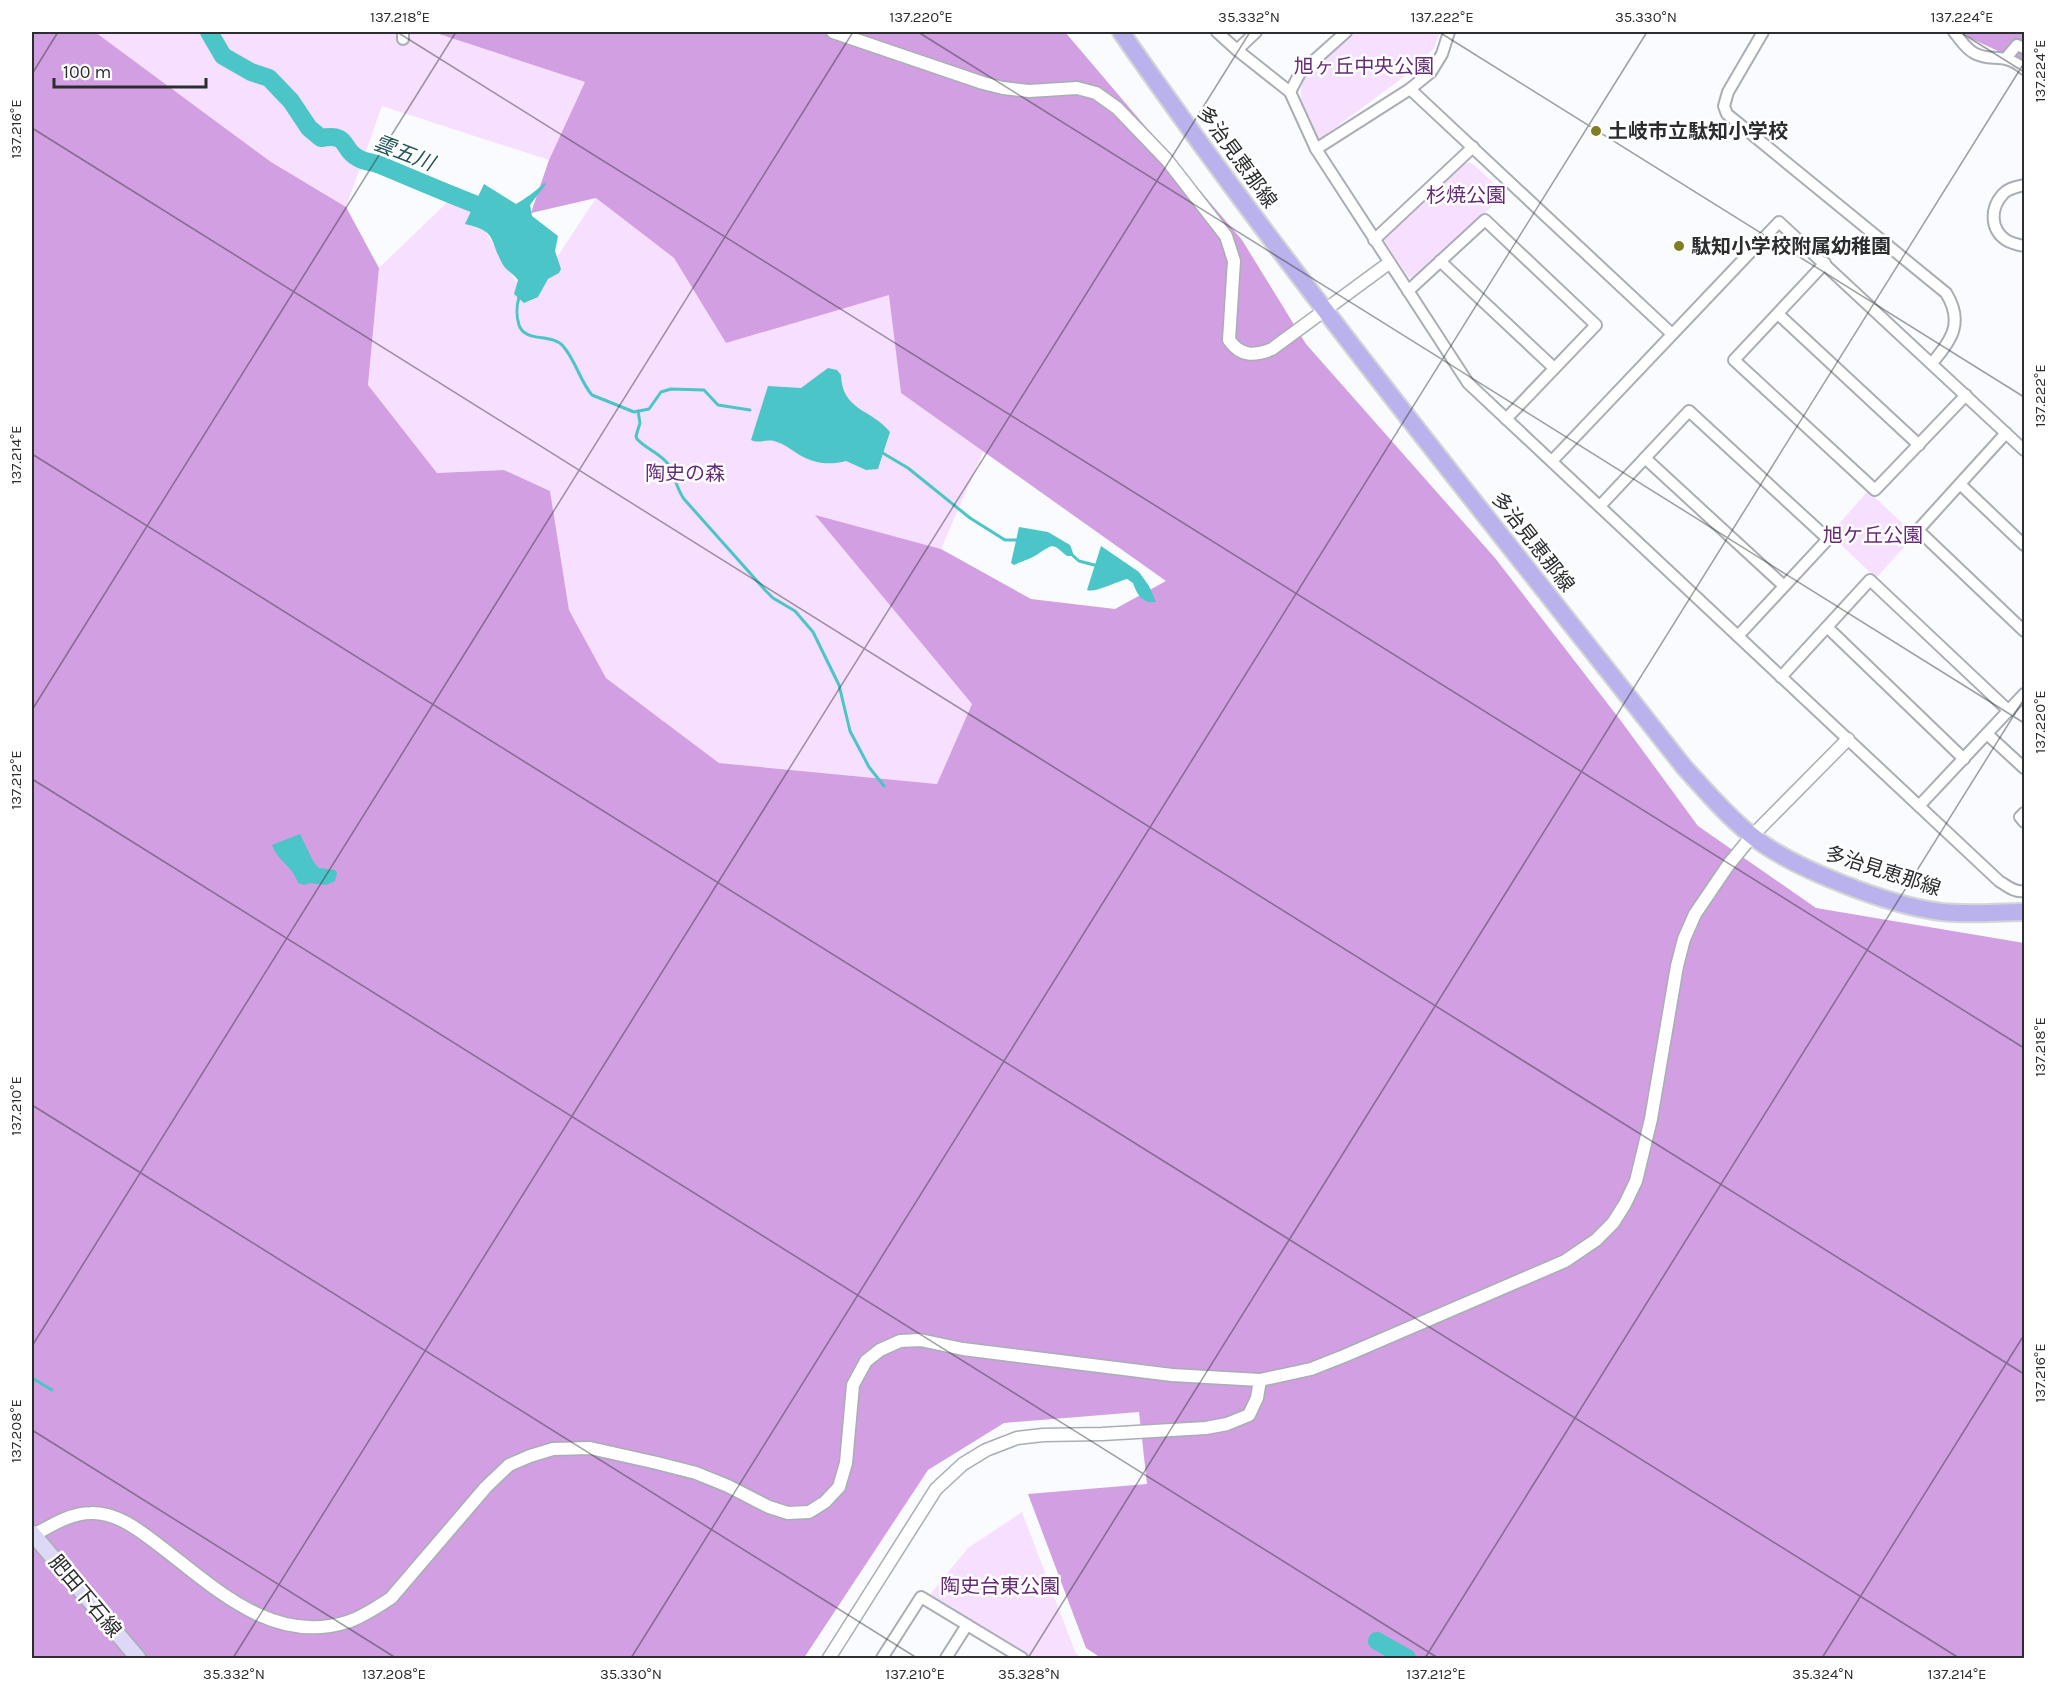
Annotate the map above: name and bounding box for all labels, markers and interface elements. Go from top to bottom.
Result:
text: 137.218°E [370,8,430,26]
text: 137.220°E [889,8,953,26]
text: 35.332°N [1218,8,1280,26]
text: 137.222°E [1410,8,1474,26]
text: 35.330°N [1615,8,1677,26]
text: 137.224°E [1931,8,1993,26]
text: 137.224°E [2031,40,2049,102]
scale bar [54,51,206,89]
park label: 旭ヶ丘中央公園 [1294,55,1434,78]
text: 100 m [63,61,111,83]
text: 137.216°E [7,99,25,159]
street label: 多治見恵那線 [1192,102,1282,212]
place label: 土岐市立駄知小学校 [1608,120,1788,143]
marker: 土岐市立駄知小学校 [1589,124,1603,138]
water label: 雲五川 [370,131,440,176]
park label: 杉焼公園 [1426,184,1506,207]
place label: 駄知小学校附属幼稚園 [1691,235,1891,258]
marker: 駄知小学校附属幼稚園 [1672,239,1686,253]
text: 137.222°E [2031,364,2049,428]
text: 137.214°E [7,425,25,485]
park label: 陶史の森 [645,462,725,485]
street label: 多治見恵那線 [1487,488,1579,596]
park label: 旭ケ丘公園 [1823,524,1923,547]
text: 137.220°E [2031,690,2049,754]
text: 137.212°E [7,750,25,810]
street label: 多治見恵那線 [1822,842,1944,900]
text: 137.218°E [2031,1017,2049,1077]
text: 137.210°E [7,1076,25,1136]
text: 137.216°E [2031,1343,2049,1403]
text: 137.208°E [7,1399,25,1463]
street label: 肥田下石線 [44,1550,126,1642]
park label: 陶史台東公園 [940,1575,1060,1598]
text: 35.332°N [203,1665,265,1683]
text: 137.208°E [362,1665,426,1683]
text: 35.330°N [600,1665,662,1683]
text: 137.210°E [885,1665,945,1683]
text: 35.328°N [998,1665,1060,1683]
text: 137.212°E [1406,1665,1466,1683]
text: 35.324°N [1792,1665,1854,1683]
text: 137.214°E [1927,1665,1987,1683]

